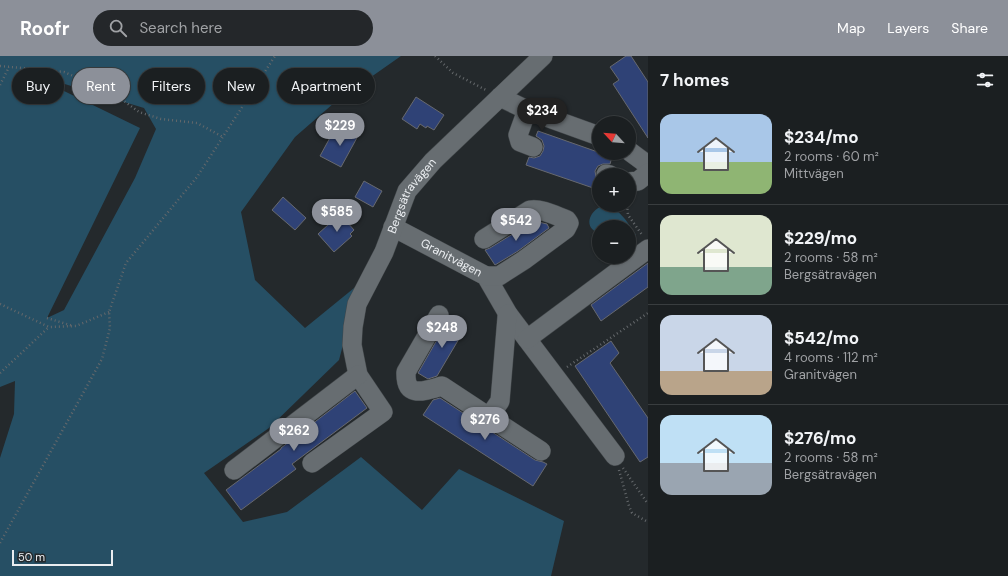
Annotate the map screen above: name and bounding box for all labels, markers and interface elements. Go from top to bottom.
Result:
search box [93,10,373,46]
text: Roofr [20,16,69,41]
icon: search [107,17,129,39]
text: Search here [139,18,222,38]
text: Map [837,19,865,37]
text: Layers [887,19,929,37]
text: Share [951,19,988,37]
chip: Buy [12,68,64,104]
chip: Rent [72,68,130,104]
chip: Filters [138,68,205,104]
chip: New [213,68,269,104]
chip: Apartment [277,68,375,104]
text: 7 homes [660,69,729,91]
icon: filters [974,69,996,91]
pin: $234 [518,98,566,132]
text: $234 [526,102,558,119]
pin: $229 [316,113,364,147]
north arrow [592,116,636,160]
map controls [592,116,636,264]
text: $229 [324,117,356,134]
text: $234/mo [784,126,859,148]
icon: home [692,130,740,178]
text: 2 rooms · 60 m² [784,148,879,165]
street label: Bergsätravägen [384,155,440,236]
text: Mittvägen [784,165,844,182]
button: + [592,168,636,212]
pin: $585 [313,199,361,233]
text: $585 [321,203,353,220]
pin: $542 [492,208,540,242]
text: $542 [500,212,532,229]
button: − [592,220,636,264]
text: $229/mo [784,227,857,249]
icon: home [692,231,740,279]
street label: Granitvägen [418,235,485,281]
text: 2 rooms · 58 m² [784,249,878,266]
text: Bergsätravägen [784,266,877,283]
pin: $248 [418,315,466,349]
text: $248 [426,319,458,336]
text: $542/mo [784,327,859,349]
icon: home [692,331,740,379]
text: 4 rooms · 112 m² [784,349,878,366]
text: Granitvägen [784,366,857,383]
pin: $276 [461,407,509,441]
text: $276 [470,411,500,428]
pin: $262 [270,418,318,452]
text: $262 [279,422,309,439]
text: $276/mo [784,427,856,449]
icon: home [692,431,740,479]
text: 2 rooms · 58 m² [784,449,878,466]
text: Bergsätravägen [784,466,877,483]
scale bar [12,548,113,567]
text: 50 m [18,550,45,564]

